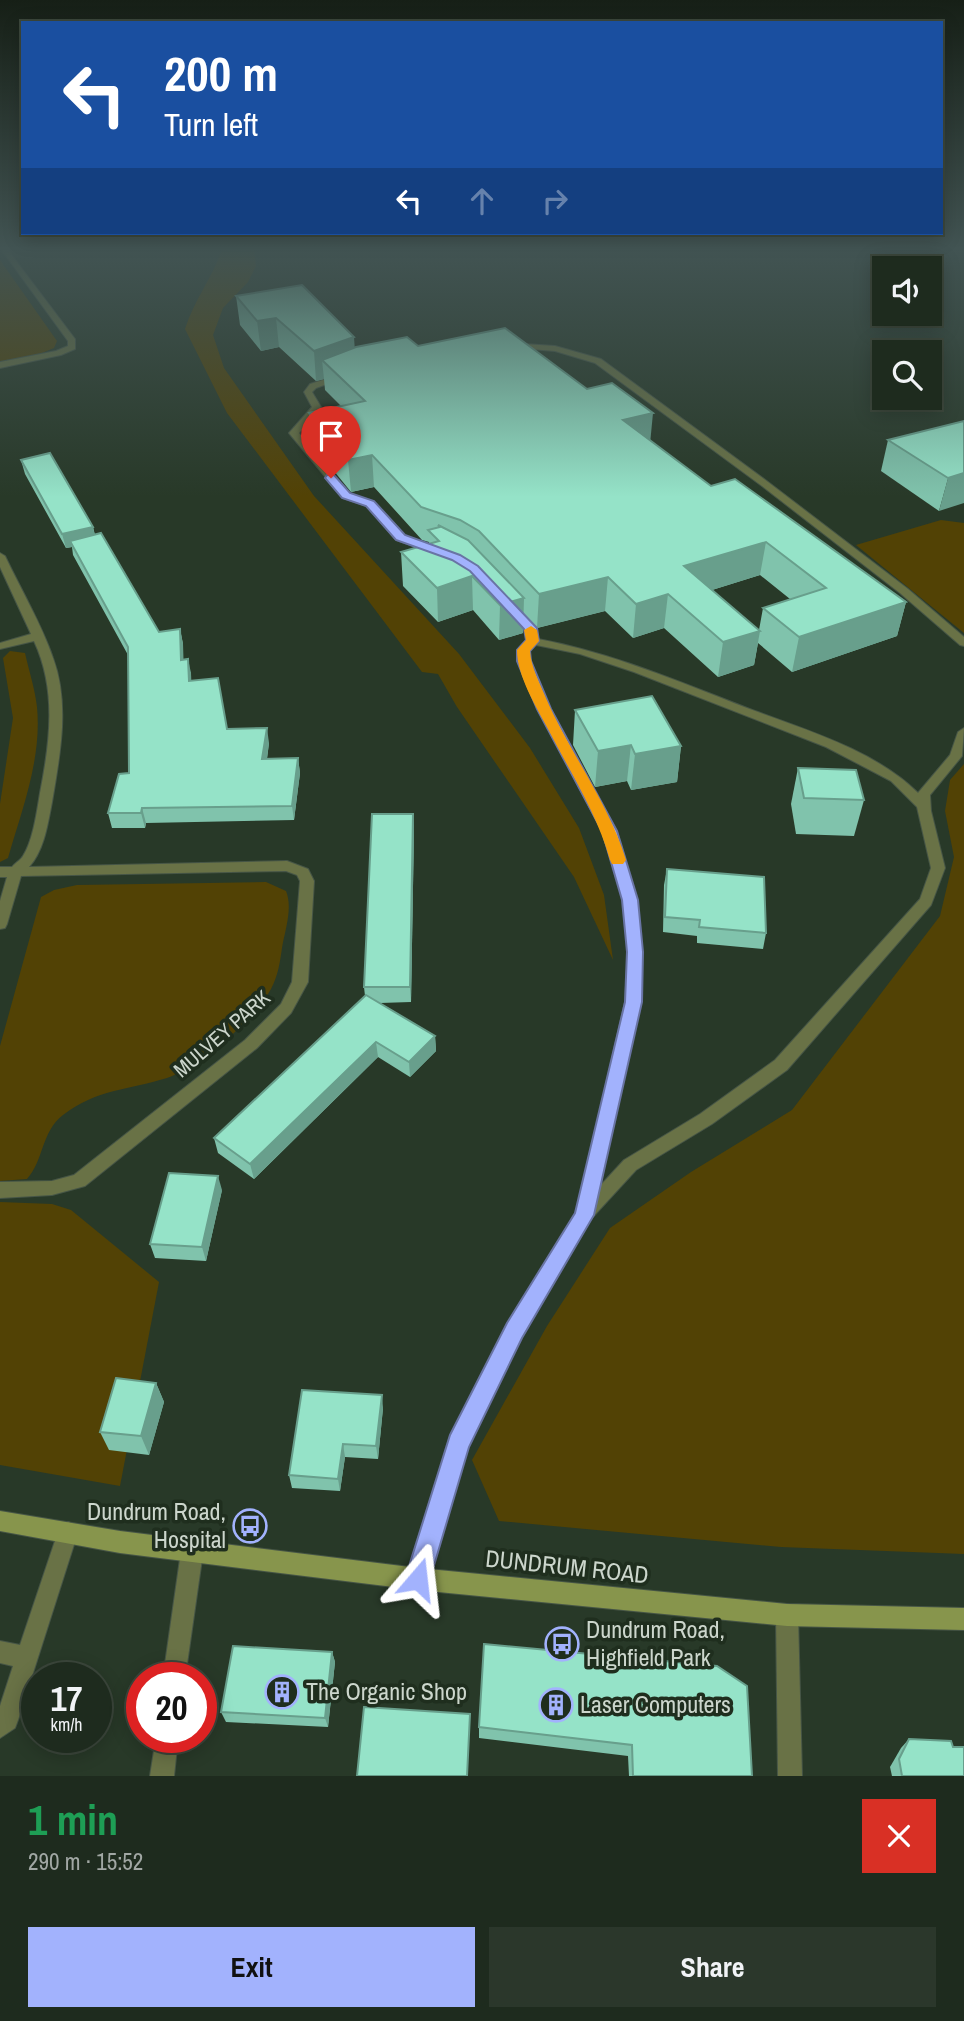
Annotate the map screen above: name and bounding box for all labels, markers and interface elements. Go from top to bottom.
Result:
text: 200 m [164,40,278,106]
icon: left [49,49,140,140]
text: Turn left [164,103,258,146]
icon: left [390,182,428,220]
icon: ahead [463,182,501,220]
icon: right [536,182,574,220]
map controls [872,256,942,410]
button: sound [872,256,942,326]
button: search [872,340,942,410]
pin [301,406,361,478]
icon: arrive [312,417,350,455]
street label: MULVEY PARK [167,983,277,1084]
place label: Dundrum Road, Hospital [87,1495,226,1555]
bus stop icon: Dundrum Road, Hospital [231,1507,269,1545]
position arrow [381,1542,455,1616]
street label: DUNDRUM ROAD [484,1542,650,1590]
place label: Dundrum Road, Highfield Park [586,1613,725,1673]
bus stop icon: Dundrum Road, Highfield Park [543,1625,581,1663]
speed limit sign: 20 [126,1662,217,1753]
building icon: The Organic Shop [263,1673,301,1711]
text: 17 [51,1675,82,1722]
place label: The Organic Shop [306,1675,467,1707]
building icon: Laser Computers [537,1686,575,1724]
place label: Laser Computers [580,1688,731,1720]
text: km/h [51,1712,83,1737]
text: 1 min [28,1792,118,1848]
button: close [862,1799,936,1873]
text: 290 m · 15:52 [28,1846,143,1877]
button: Exit [28,1927,475,2007]
button: Share [489,1927,936,2007]

